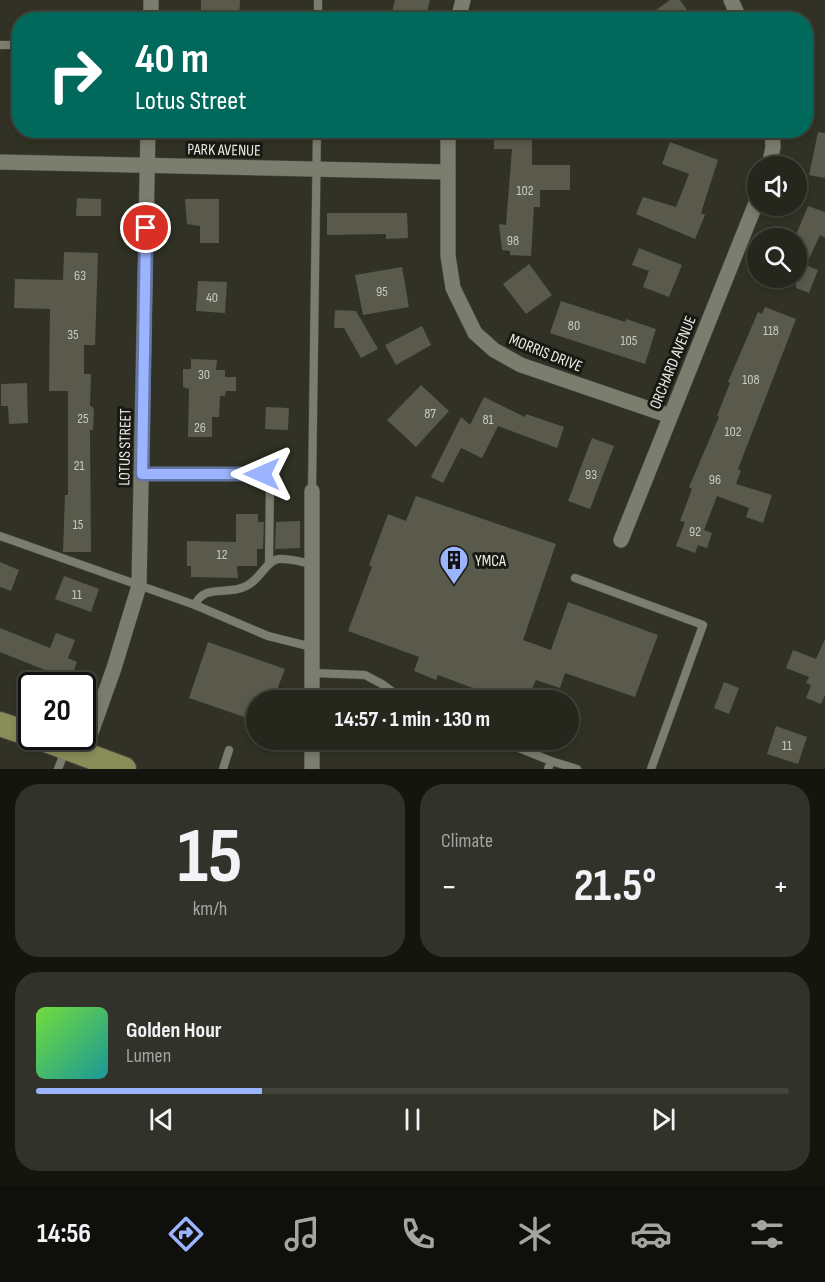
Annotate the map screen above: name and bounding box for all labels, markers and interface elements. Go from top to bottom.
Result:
text: 40 m [135,34,209,85]
icon: right [36,36,114,114]
text: Lotus Street [135,85,246,117]
street label: PARK AVENUE [187,140,261,161]
map controls [747,156,807,288]
button: sound [747,156,807,216]
house number: 102 [517,182,534,199]
pin [120,202,171,253]
icon: arrive [129,211,162,244]
button: search [747,228,807,288]
house number: 98 [507,232,519,249]
house number: 63 [74,267,86,284]
house number: 95 [376,283,388,300]
house number: 40 [206,289,218,306]
street label: ORCHARD AVENUE [646,313,701,412]
house number: 80 [568,317,580,334]
house number: 118 [763,322,779,339]
house number: 35 [67,326,79,343]
street label: MORRIS DRIVE [506,330,585,377]
house number: 105 [621,332,638,349]
house number: 30 [198,366,210,383]
house number: 108 [742,371,760,388]
house number: 87 [424,405,436,422]
street label: LOTUS STREET [115,408,136,486]
house number: 25 [77,410,89,427]
house number: 81 [482,411,494,428]
house number: 26 [194,419,206,436]
house number: 102 [725,423,742,440]
position arrow [230,442,294,506]
house number: 21 [74,457,84,474]
house number: 93 [585,466,597,483]
house number: 96 [709,471,721,488]
house number: 15 [73,516,84,533]
house number: 92 [689,523,701,540]
building icon: YMCA [438,544,470,586]
house number: 12 [217,546,228,563]
place label: YMCA [475,552,506,571]
house number: 11 [72,586,82,603]
speed limit sign: 20 [18,672,96,750]
text: 14:57 · 1 min · 130 m [335,706,490,733]
house number: 11 [782,737,792,754]
text: 15 [178,811,242,904]
text: Climate [441,829,493,853]
text: 21.5° [574,859,656,914]
text: − [441,867,457,907]
text: + [773,867,789,907]
text: km/h [193,897,227,921]
text: Golden Hour [126,1017,222,1044]
text: Lumen [126,1044,171,1068]
icon: previous [145,1103,178,1136]
icon: pause [396,1103,429,1136]
icon: next [647,1103,680,1136]
icon: directions [165,1213,207,1255]
icon: music [281,1213,323,1255]
icon: phone [397,1213,439,1255]
icon: climate [514,1213,556,1255]
icon: car [630,1213,672,1255]
icon: filters [746,1213,788,1255]
text: 14:56 [37,1218,91,1250]

